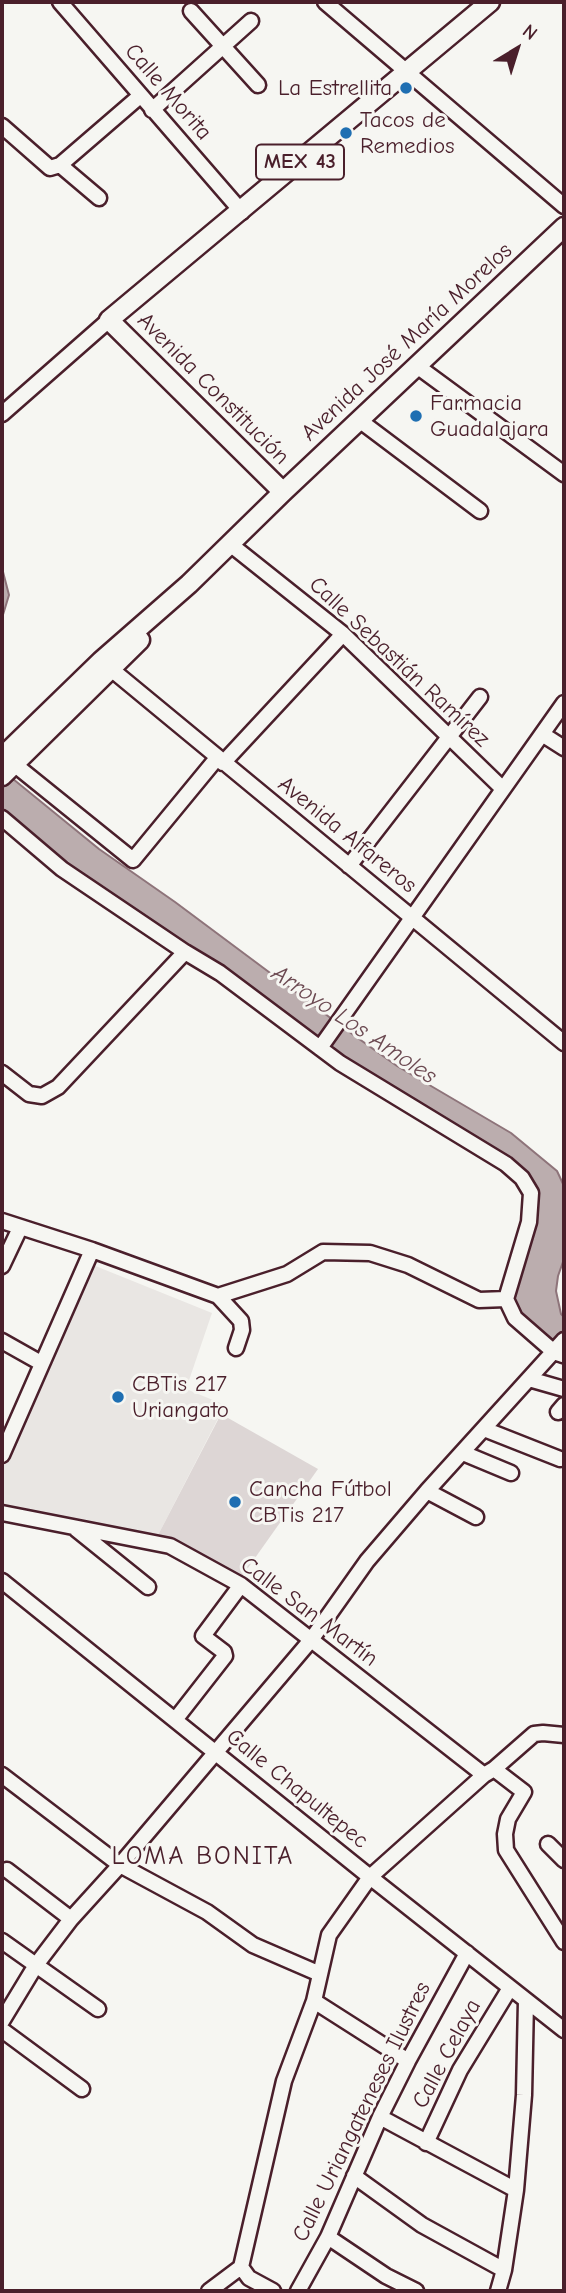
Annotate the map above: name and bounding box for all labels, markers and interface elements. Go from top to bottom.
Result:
north arrow [482,14,552,84]
text: N [518,20,542,45]
street label: Calle Morita [119,38,217,146]
place label: La Estrellita [278,74,392,102]
marker: La Estrellita [398,80,414,96]
place label: Tacos de Remedios [360,106,454,160]
marker: Tacos de Remedios [338,125,354,141]
road number: MEX 43 [256,144,344,180]
street label: Avenida José María Morelos [296,237,518,447]
street label: Avenida Constitución [131,307,295,471]
place label: Farmacia Guadalajara [430,389,549,443]
marker: Farmacia Guadalajara [408,408,424,424]
street label: Calle Sebastián Ramírez [303,571,495,753]
street label: Avenida Alfareros [272,771,422,899]
water label: Arroyo Los Amoles [266,959,442,1091]
place label: CBTis 217 Uriangato [132,1370,229,1424]
marker: CBTis 217 Uriangato [110,1389,126,1405]
place label: Cancha Fútbol CBTis 217 [249,1475,392,1529]
marker: Cancha Fútbol CBTis 217 [227,1494,243,1510]
street label: Calle San Martín [235,1551,383,1673]
street label: Calle Chapultepec [220,1723,374,1855]
district label: LOMA BONITA [113,1841,293,1873]
street label: Calle Uriangateneses Ilustres [287,1977,437,2247]
street label: Calle Celaya [407,1995,487,2113]

